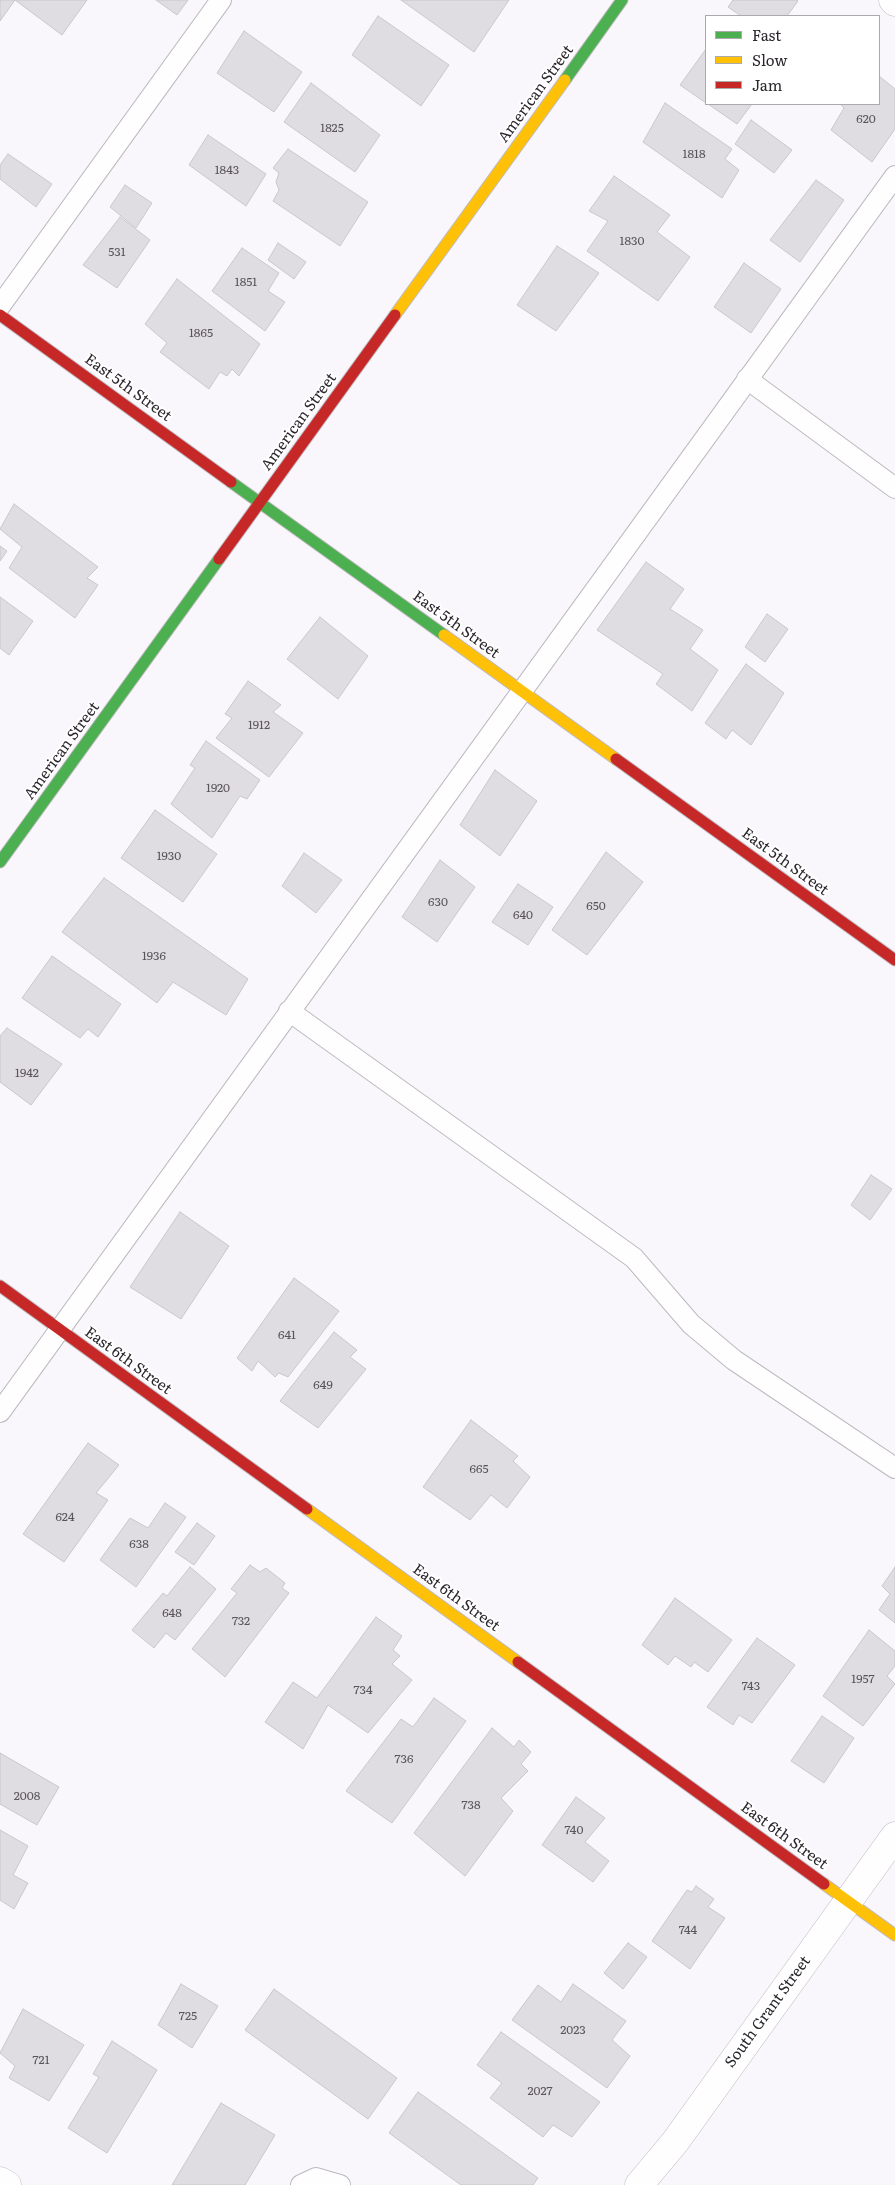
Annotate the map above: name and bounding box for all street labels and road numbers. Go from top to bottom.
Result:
street label: American Street [495,42,577,146]
street label: East 5th Street [81,351,175,425]
street label: American Street [258,370,340,474]
street label: East 5th Street [409,588,503,662]
street label: American Street [21,699,103,803]
street label: East 5th Street [738,825,832,899]
street label: East 6th Street [81,1323,175,1399]
street label: East 6th Street [409,1560,503,1636]
street label: East 6th Street [737,1798,831,1874]
street label: South Grant Street [721,1953,815,2071]

